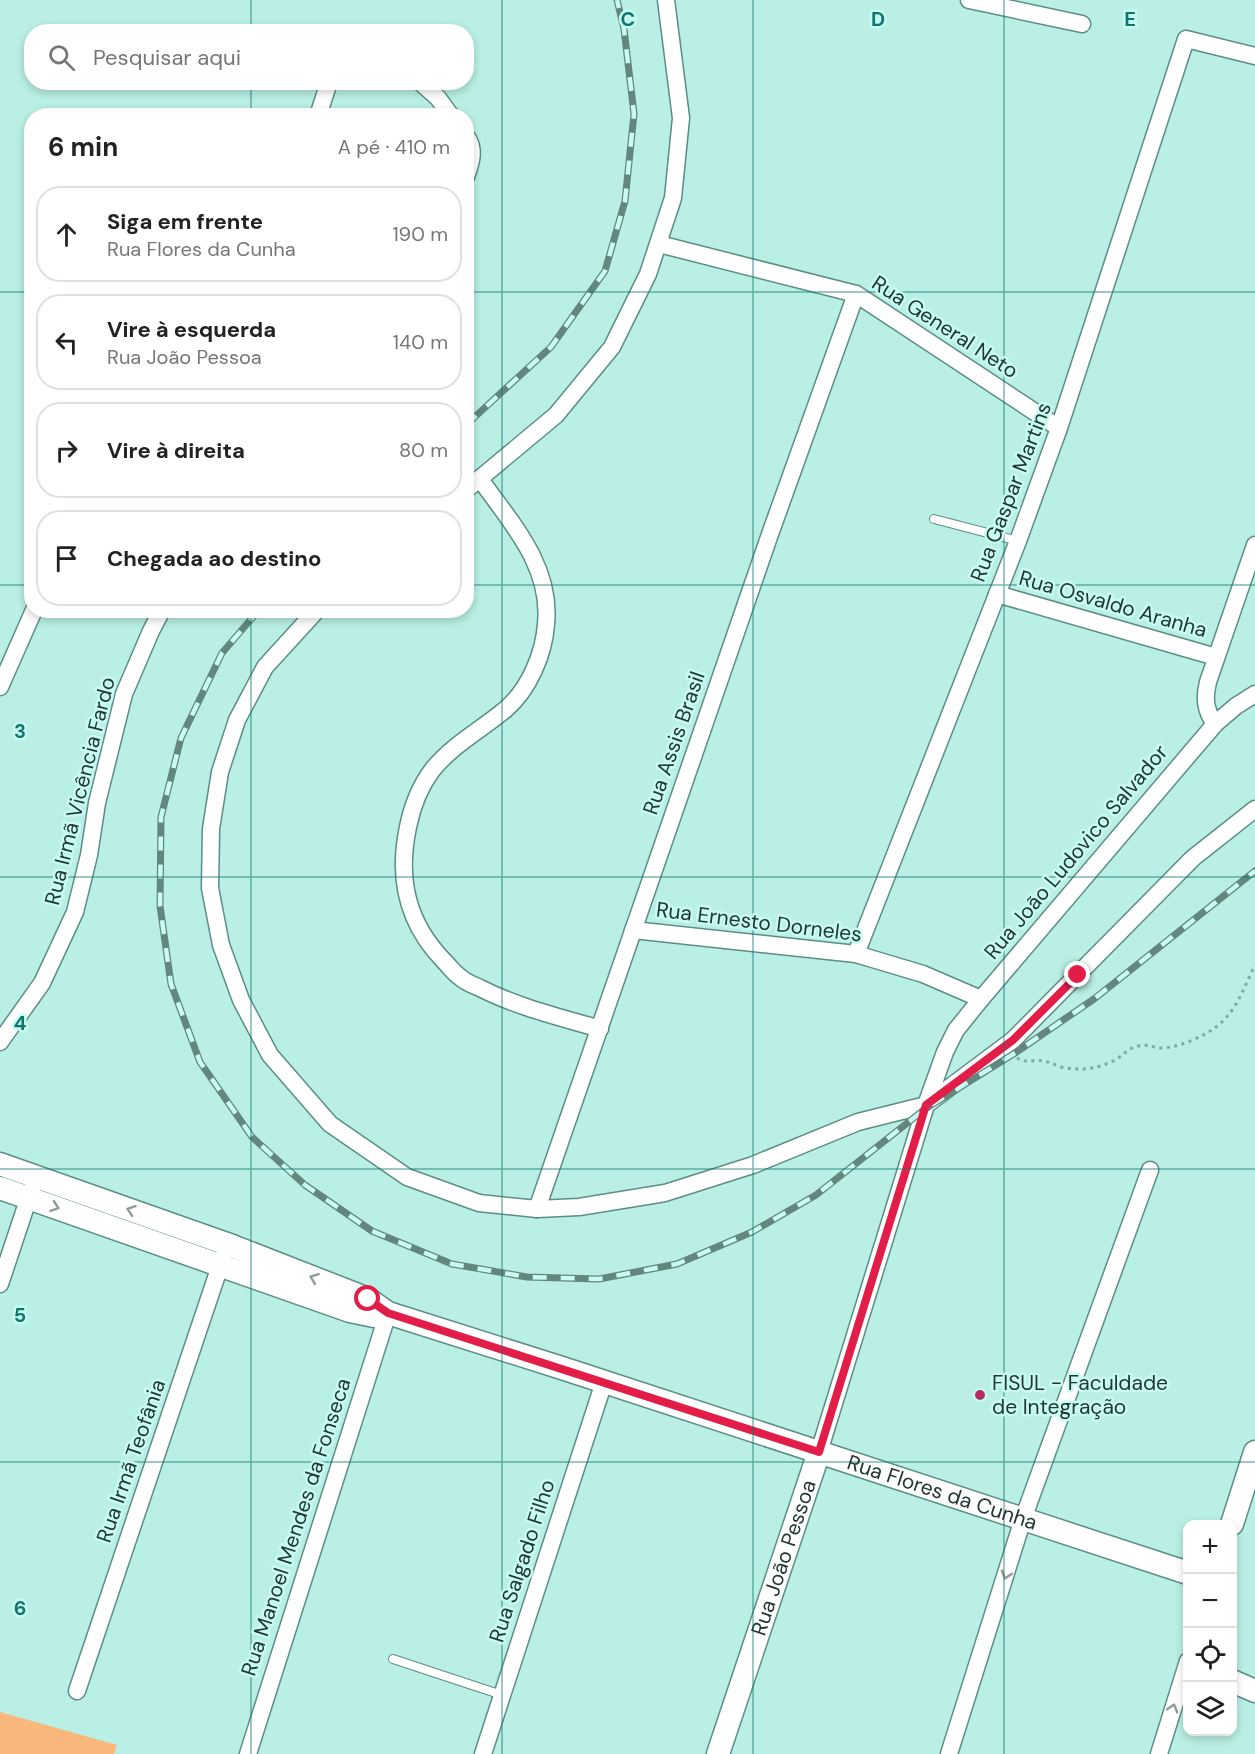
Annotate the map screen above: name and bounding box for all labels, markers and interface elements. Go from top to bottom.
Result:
text: C [621,6,635,32]
text: D [871,6,885,32]
text: E [1124,6,1136,32]
search box [24,24,474,90]
icon: search [45,41,78,74]
text: Pesquisar aqui [93,43,241,72]
text: 6 min [48,130,118,164]
text: A pé · 410 m [338,134,450,160]
text: Siga em frente [107,207,263,236]
icon: ahead [50,218,83,251]
text: 190 m [392,221,448,247]
text: Rua Flores da Cunha [107,236,296,262]
street label: Rua General Neto [866,269,1024,385]
text: Vire à esquerda [107,315,276,344]
icon: left [50,326,83,359]
text: 140 m [393,329,448,355]
text: Rua João Pessoa [107,344,262,370]
street label: Rua Gaspar Martins [964,398,1058,586]
icon: right [50,434,83,467]
text: Vire à direita [107,436,245,465]
text: 80 m [399,437,448,463]
icon: arrive [50,542,83,575]
text: Chegada ao destino [107,544,321,573]
street label: Rua Osvaldo Aranha [1016,564,1210,644]
street label: Rua Assis Brasil [636,668,712,818]
street label: Rua Irmã Vicência Fardo [38,674,122,908]
text: 3 [14,718,26,744]
street label: Rua João Ludovico Salvador [978,739,1174,965]
street label: Rua Ernesto Dorneles [655,895,863,949]
route end [1064,961,1090,987]
text: 4 [14,1010,27,1036]
one-way arrow [49,1199,60,1212]
one-way arrow [126,1205,137,1218]
one-way arrow [309,1273,320,1285]
route start [354,1285,380,1311]
text: 5 [14,1302,26,1328]
place label: FISUL - Faculdade de Integração [992,1369,1168,1421]
street label: Rua Manoel Mendes da Fonseca [235,1375,357,1679]
street label: Rua Irmã Teofânia [90,1376,172,1546]
marker: FISUL - Faculdade de Integração [973,1388,987,1402]
street label: Rua Flores da Cunha [844,1448,1041,1537]
street label: Rua Salgado Filho [482,1476,562,1646]
street label: Rua João Pessoa [745,1476,823,1639]
map controls [1183,1520,1237,1736]
button: + [1183,1520,1237,1574]
one-way arrow [1000,1569,1013,1580]
button: − [1183,1574,1237,1628]
text: 6 [14,1595,26,1621]
button: locate [1183,1628,1237,1682]
button: layers [1183,1682,1237,1736]
one-way arrow [1166,1703,1178,1714]

